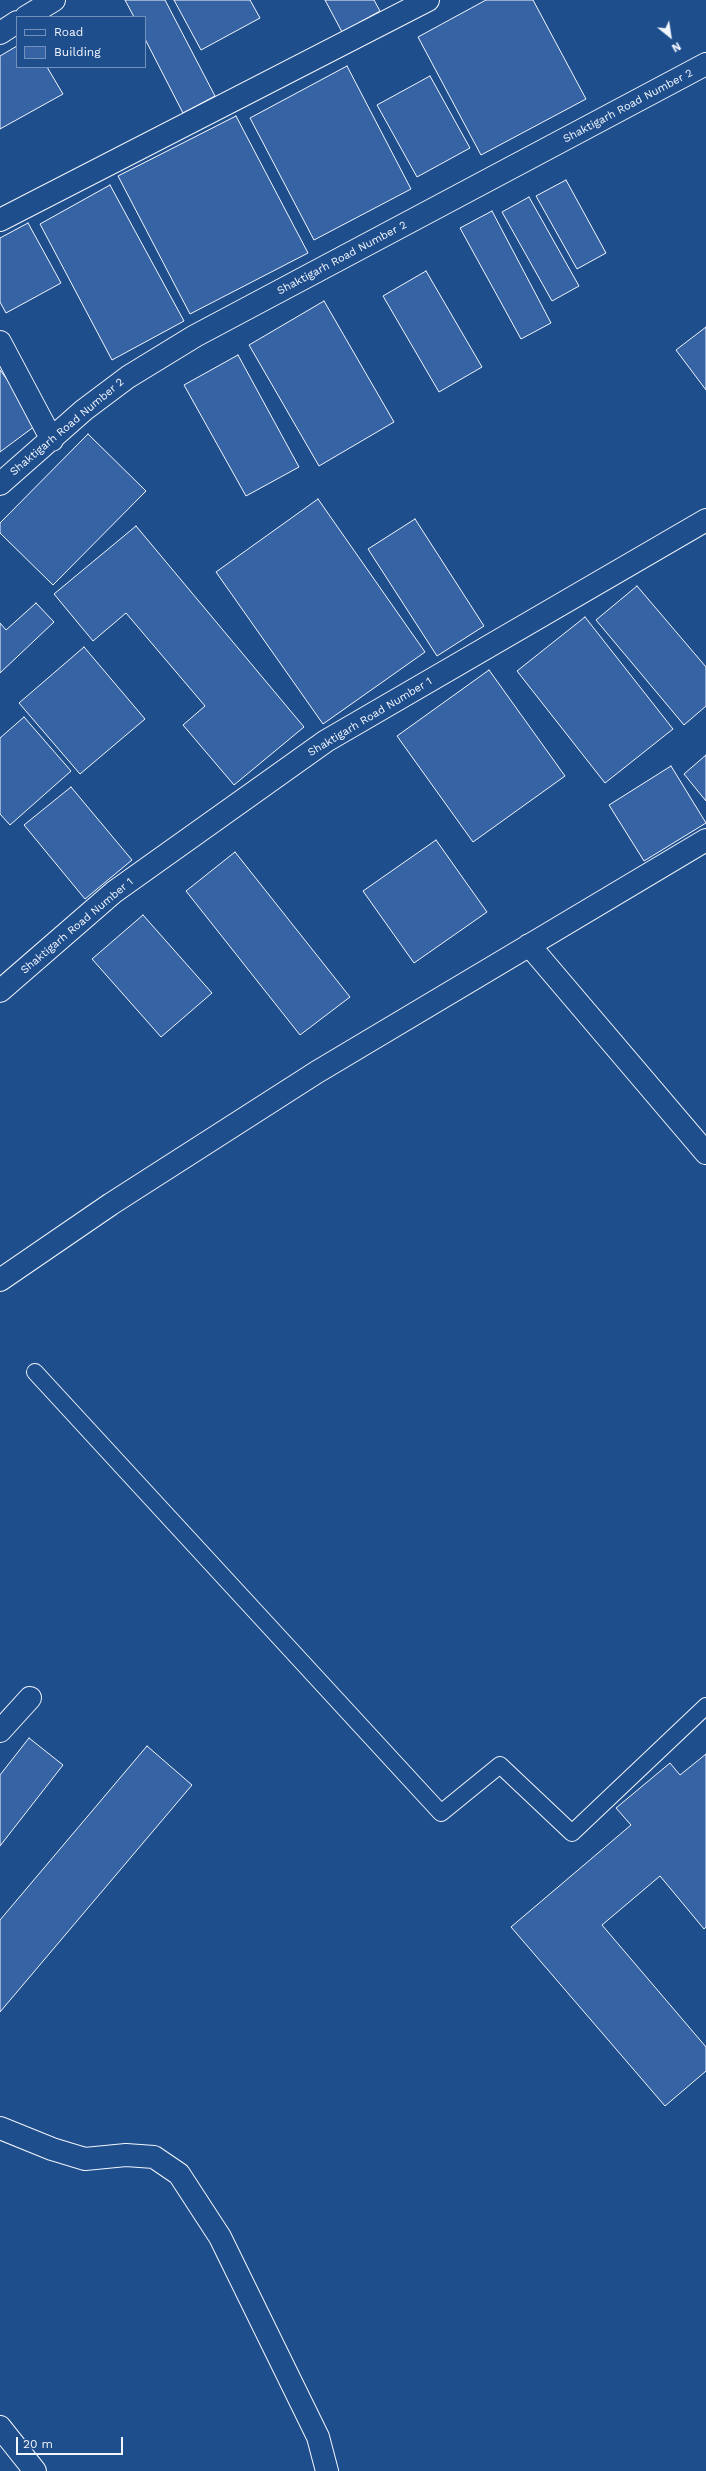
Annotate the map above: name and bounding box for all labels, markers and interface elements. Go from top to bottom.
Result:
legend [16,16,146,68]
north arrow [650,16,690,56]
text: Road [54,25,83,39]
text: N [669,39,683,54]
text: Building [54,45,101,59]
street label: Shaktigarh Road Number 2 [561,66,695,146]
street label: Shaktigarh Road Number 2 [275,218,409,298]
street label: Shaktigarh Road Number 2 [7,375,127,479]
street label: Shaktigarh Road Number 1 [305,675,435,759]
street label: Shaktigarh Road Number 1 [18,875,136,977]
scale bar [18,2429,125,2455]
text: 20 m [23,2437,53,2451]

